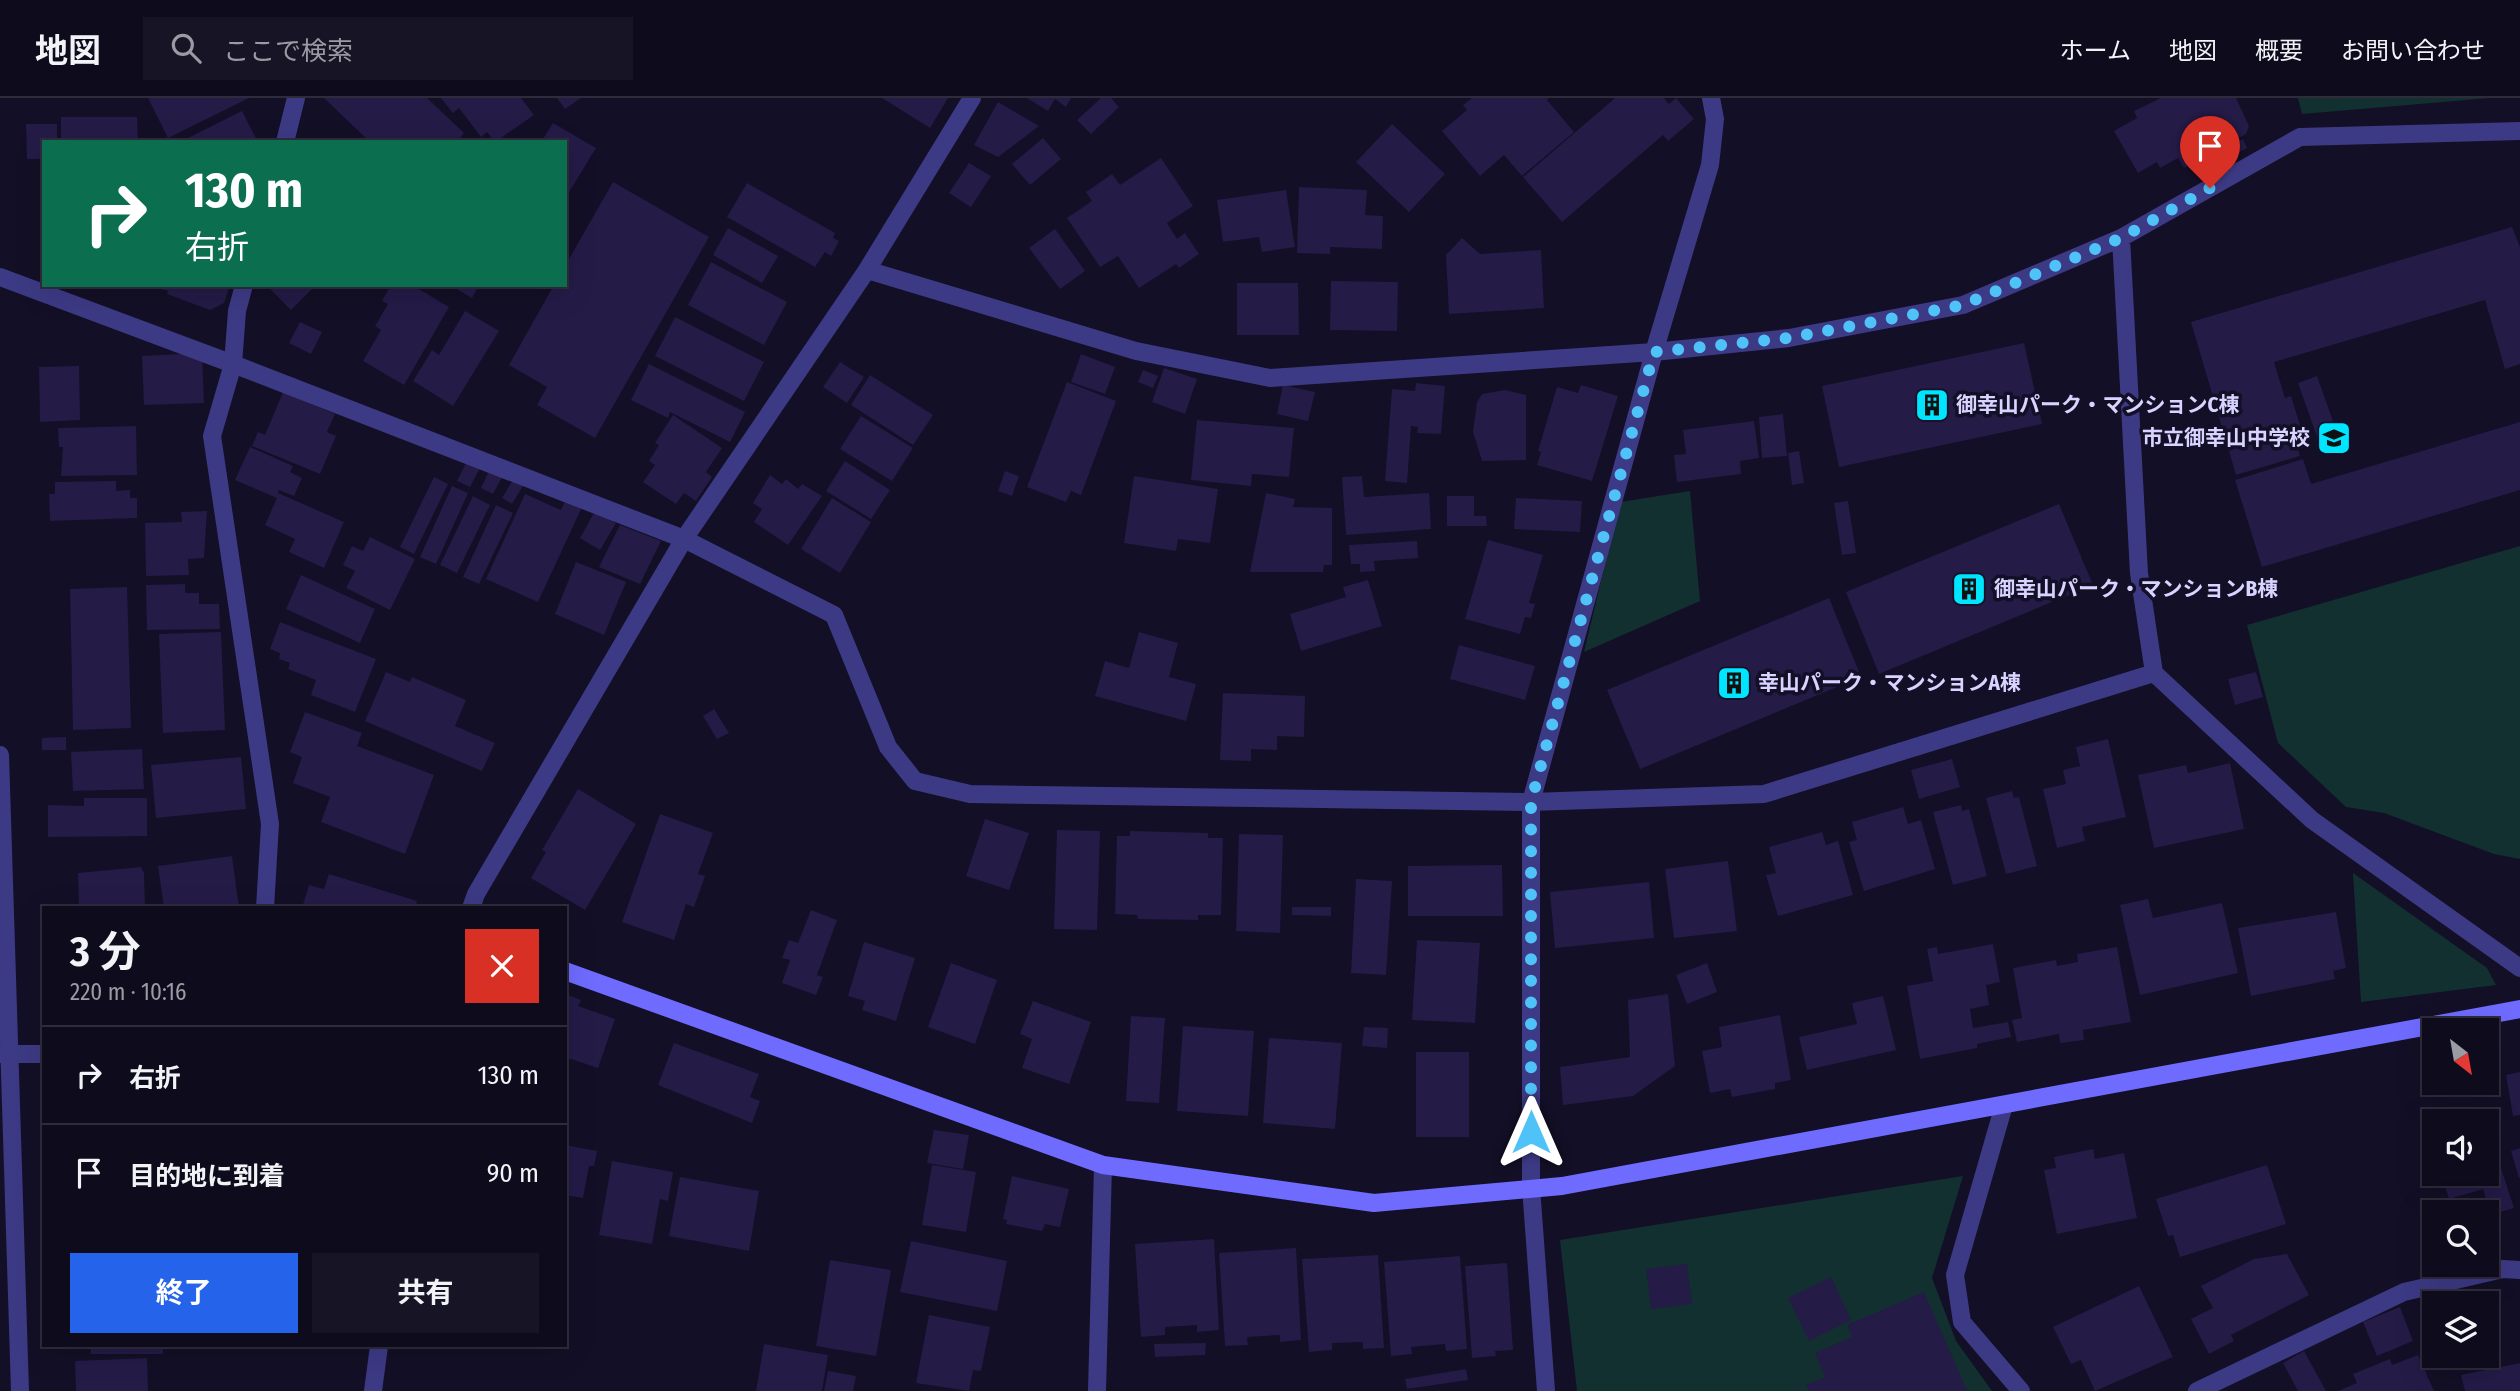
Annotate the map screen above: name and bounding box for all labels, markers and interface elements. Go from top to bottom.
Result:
search box [143,17,633,80]
icon: search [167,29,205,67]
text: 地図 [35,31,101,71]
text: ここで検索 [223,36,353,67]
text: ホーム [2060,37,2131,65]
text: 地図 [2169,37,2217,65]
text: 概要 [2255,37,2303,65]
text: お問い合わせ [2341,37,2485,65]
pin [2180,116,2240,188]
icon: arrive [2191,127,2229,165]
text: 130 m [185,161,303,220]
icon: right [70,168,161,259]
text: 右折 [185,228,249,266]
building icon: 御幸山パーク・マンションC棟 [1913,386,1951,424]
place label: 御幸山パーク・マンションC棟 [1956,392,2240,418]
school or university icon: 市立御幸山中学校 [2315,419,2353,457]
place label: 市立御幸山中学校 [2142,425,2310,451]
building icon: 御幸山パーク・マンションB棟 [1950,570,1988,608]
place label: 御幸山パーク・マンションB棟 [1994,576,2278,602]
building icon: 幸山パーク・マンションA棟 [1715,664,1753,702]
place label: 幸山パーク・マンションA棟 [1758,670,2021,696]
text: 3 分 [70,927,141,977]
button: close [465,929,539,1003]
text: 220 m · 10:16 [70,978,186,1006]
north arrow [2422,1018,2499,1096]
map controls [2422,1018,2499,1368]
icon: right [70,1056,108,1094]
text: 130 m [477,1060,539,1091]
text: 右折 [129,1063,181,1094]
position arrow [1494,1095,1568,1169]
button: sound [2422,1109,2499,1186]
icon: arrive [70,1154,108,1192]
text: 90 m [487,1158,539,1189]
text: 目的地に到着 [129,1161,285,1192]
button: search [2422,1200,2499,1277]
button: 終了 [70,1253,298,1333]
button: 共有 [312,1253,539,1333]
button: layers [2422,1291,2499,1368]

